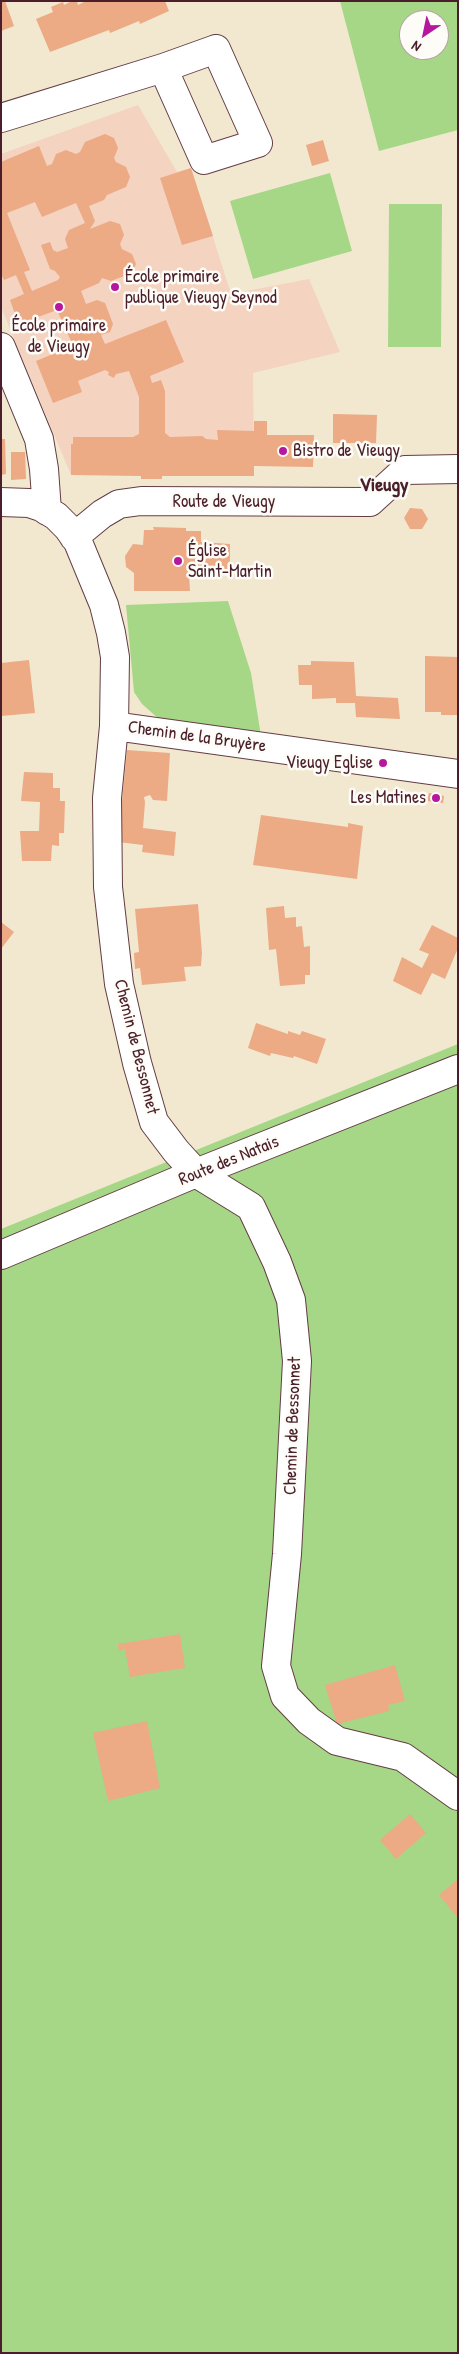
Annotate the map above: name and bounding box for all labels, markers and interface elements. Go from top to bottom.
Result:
north arrow [399,10,449,60]
text: N [407,37,424,57]
place label: École primaire publique Vieugy Seynod [125,266,277,308]
marker: École primaire publique Vieugy Seynod [109,281,121,293]
marker: École primaire de Vieugy [53,301,65,313]
place label: École primaire de Vieugy [12,315,106,358]
place label: Bistro de Vieugy [293,440,400,462]
marker: Bistro de Vieugy [277,445,289,457]
district label: Vieugy [359,474,409,498]
street label: Route de Vieugy [173,491,275,513]
place label: Église Saint-Martin [188,540,272,582]
marker: Église Saint-Martin [172,555,184,567]
street label: Chemin de la Bruyère [126,717,268,757]
place label: Vieugy Eglise [286,752,373,774]
marker: Vieugy Eglise [377,757,389,769]
place label: Les Matines [351,787,426,809]
marker: Les Matines [430,792,442,804]
street label: Chemin de Bessonnet [109,977,163,1117]
street label: Route des Natais [176,1131,282,1191]
street label: Chemin de Bessonnet [280,1356,306,1496]

